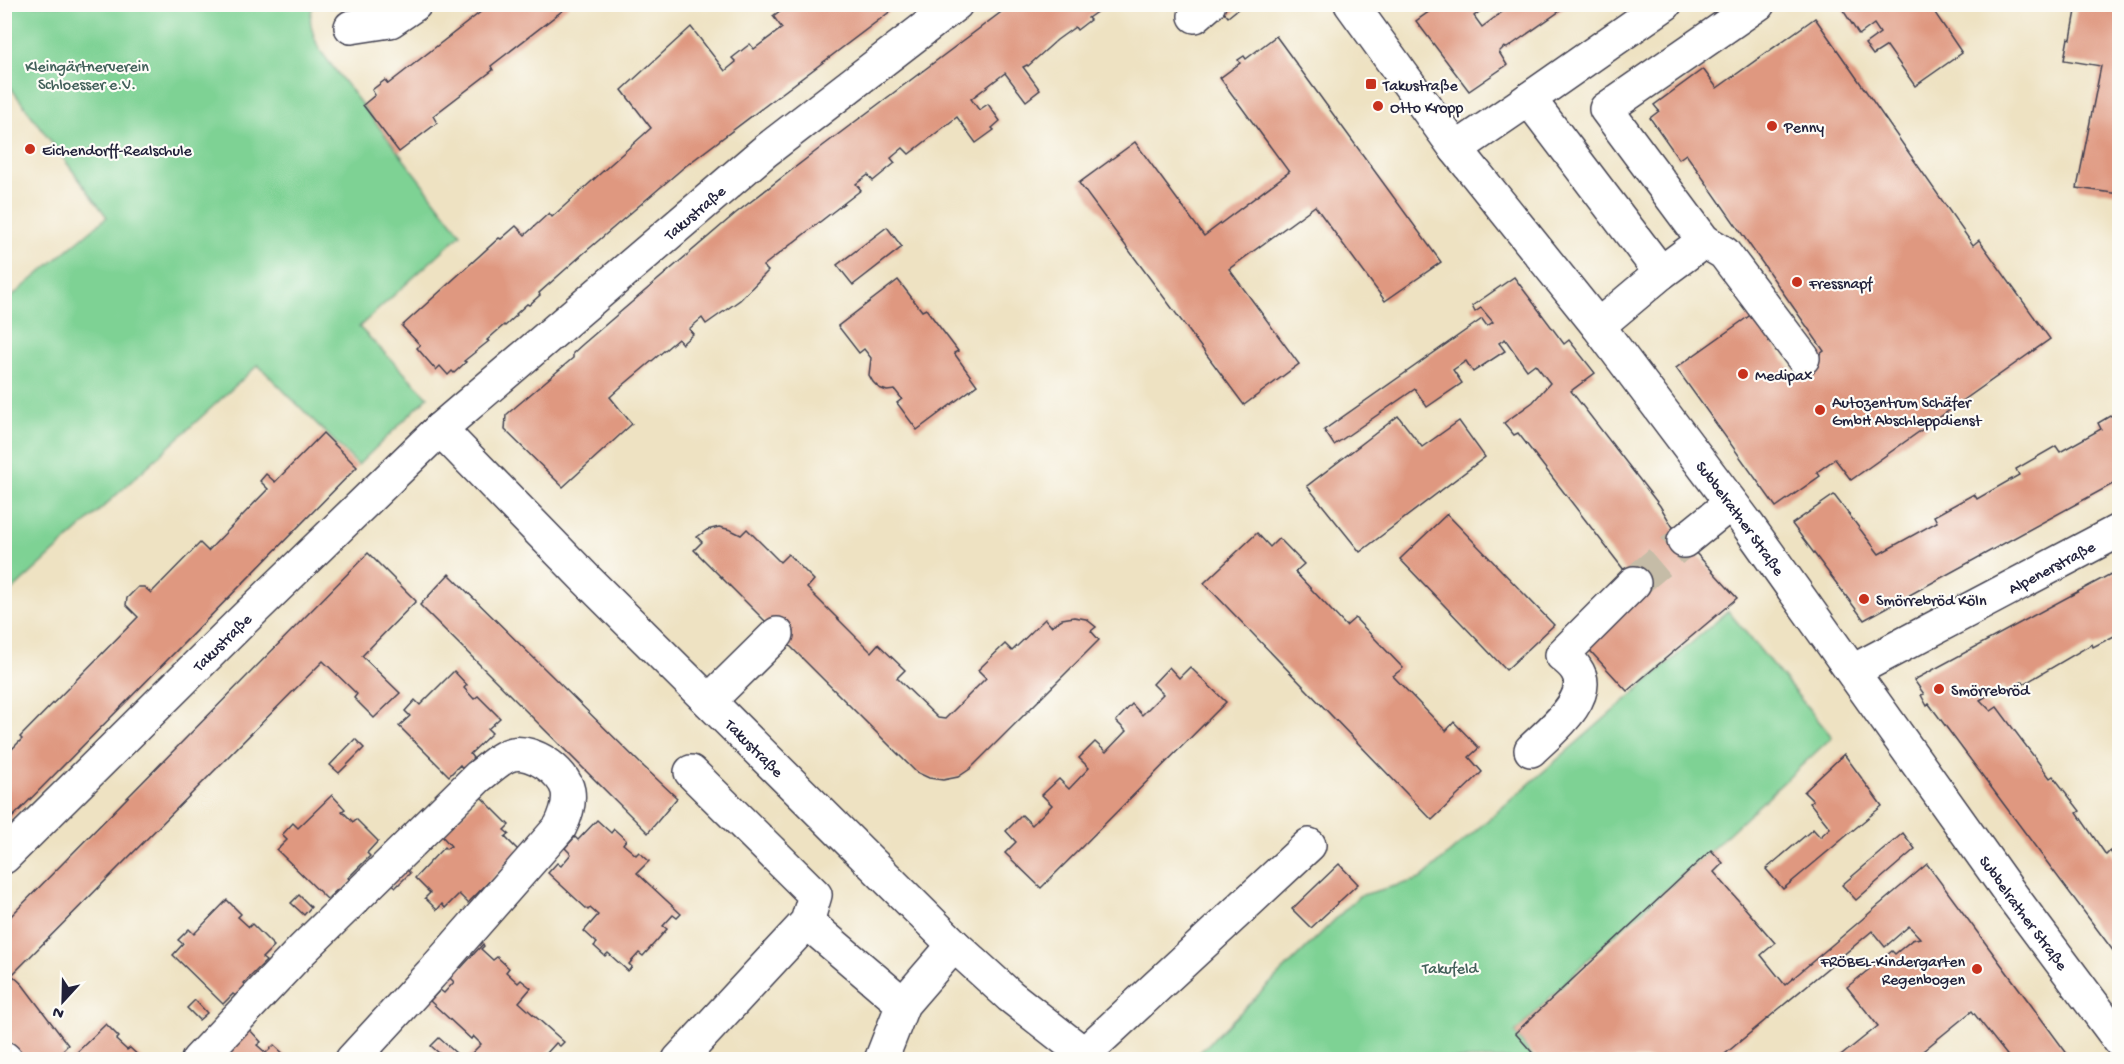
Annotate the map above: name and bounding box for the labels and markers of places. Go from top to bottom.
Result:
marker: Takustraße [1364,77,1378,91]
place label: Takustraße [1382,78,1458,97]
marker: Otto Kropp [1371,99,1385,113]
place label: Otto Kropp [1390,100,1463,119]
marker: Penny [1765,119,1779,133]
place label: Penny [1783,120,1824,139]
marker: Eichendorff-Realschule [23,142,37,156]
place label: Eichendorff-Realschule [42,143,192,162]
marker: Fressnapf [1790,275,1804,289]
place label: Fressnapf [1808,276,1873,295]
marker: Medipax [1736,367,1750,381]
place label: Medipax [1755,368,1813,387]
place label: Autozentrum Schäfer GmbH Abschleppdienst [1832,395,1983,432]
marker: Autozentrum Schäfer GmbH Abschleppdienst [1813,403,1827,417]
marker: Smörrebröd Köln [1857,592,1871,606]
place label: Smörrebröd Köln [1876,593,1987,612]
marker: Smörrebröd [1932,682,1946,696]
place label: Smörrebröd [1951,683,2031,702]
place label: FRÖBEL-Kindergarten Regenbogen [1820,954,1965,991]
marker: FRÖBEL-Kindergarten Regenbogen [1970,962,1984,976]

